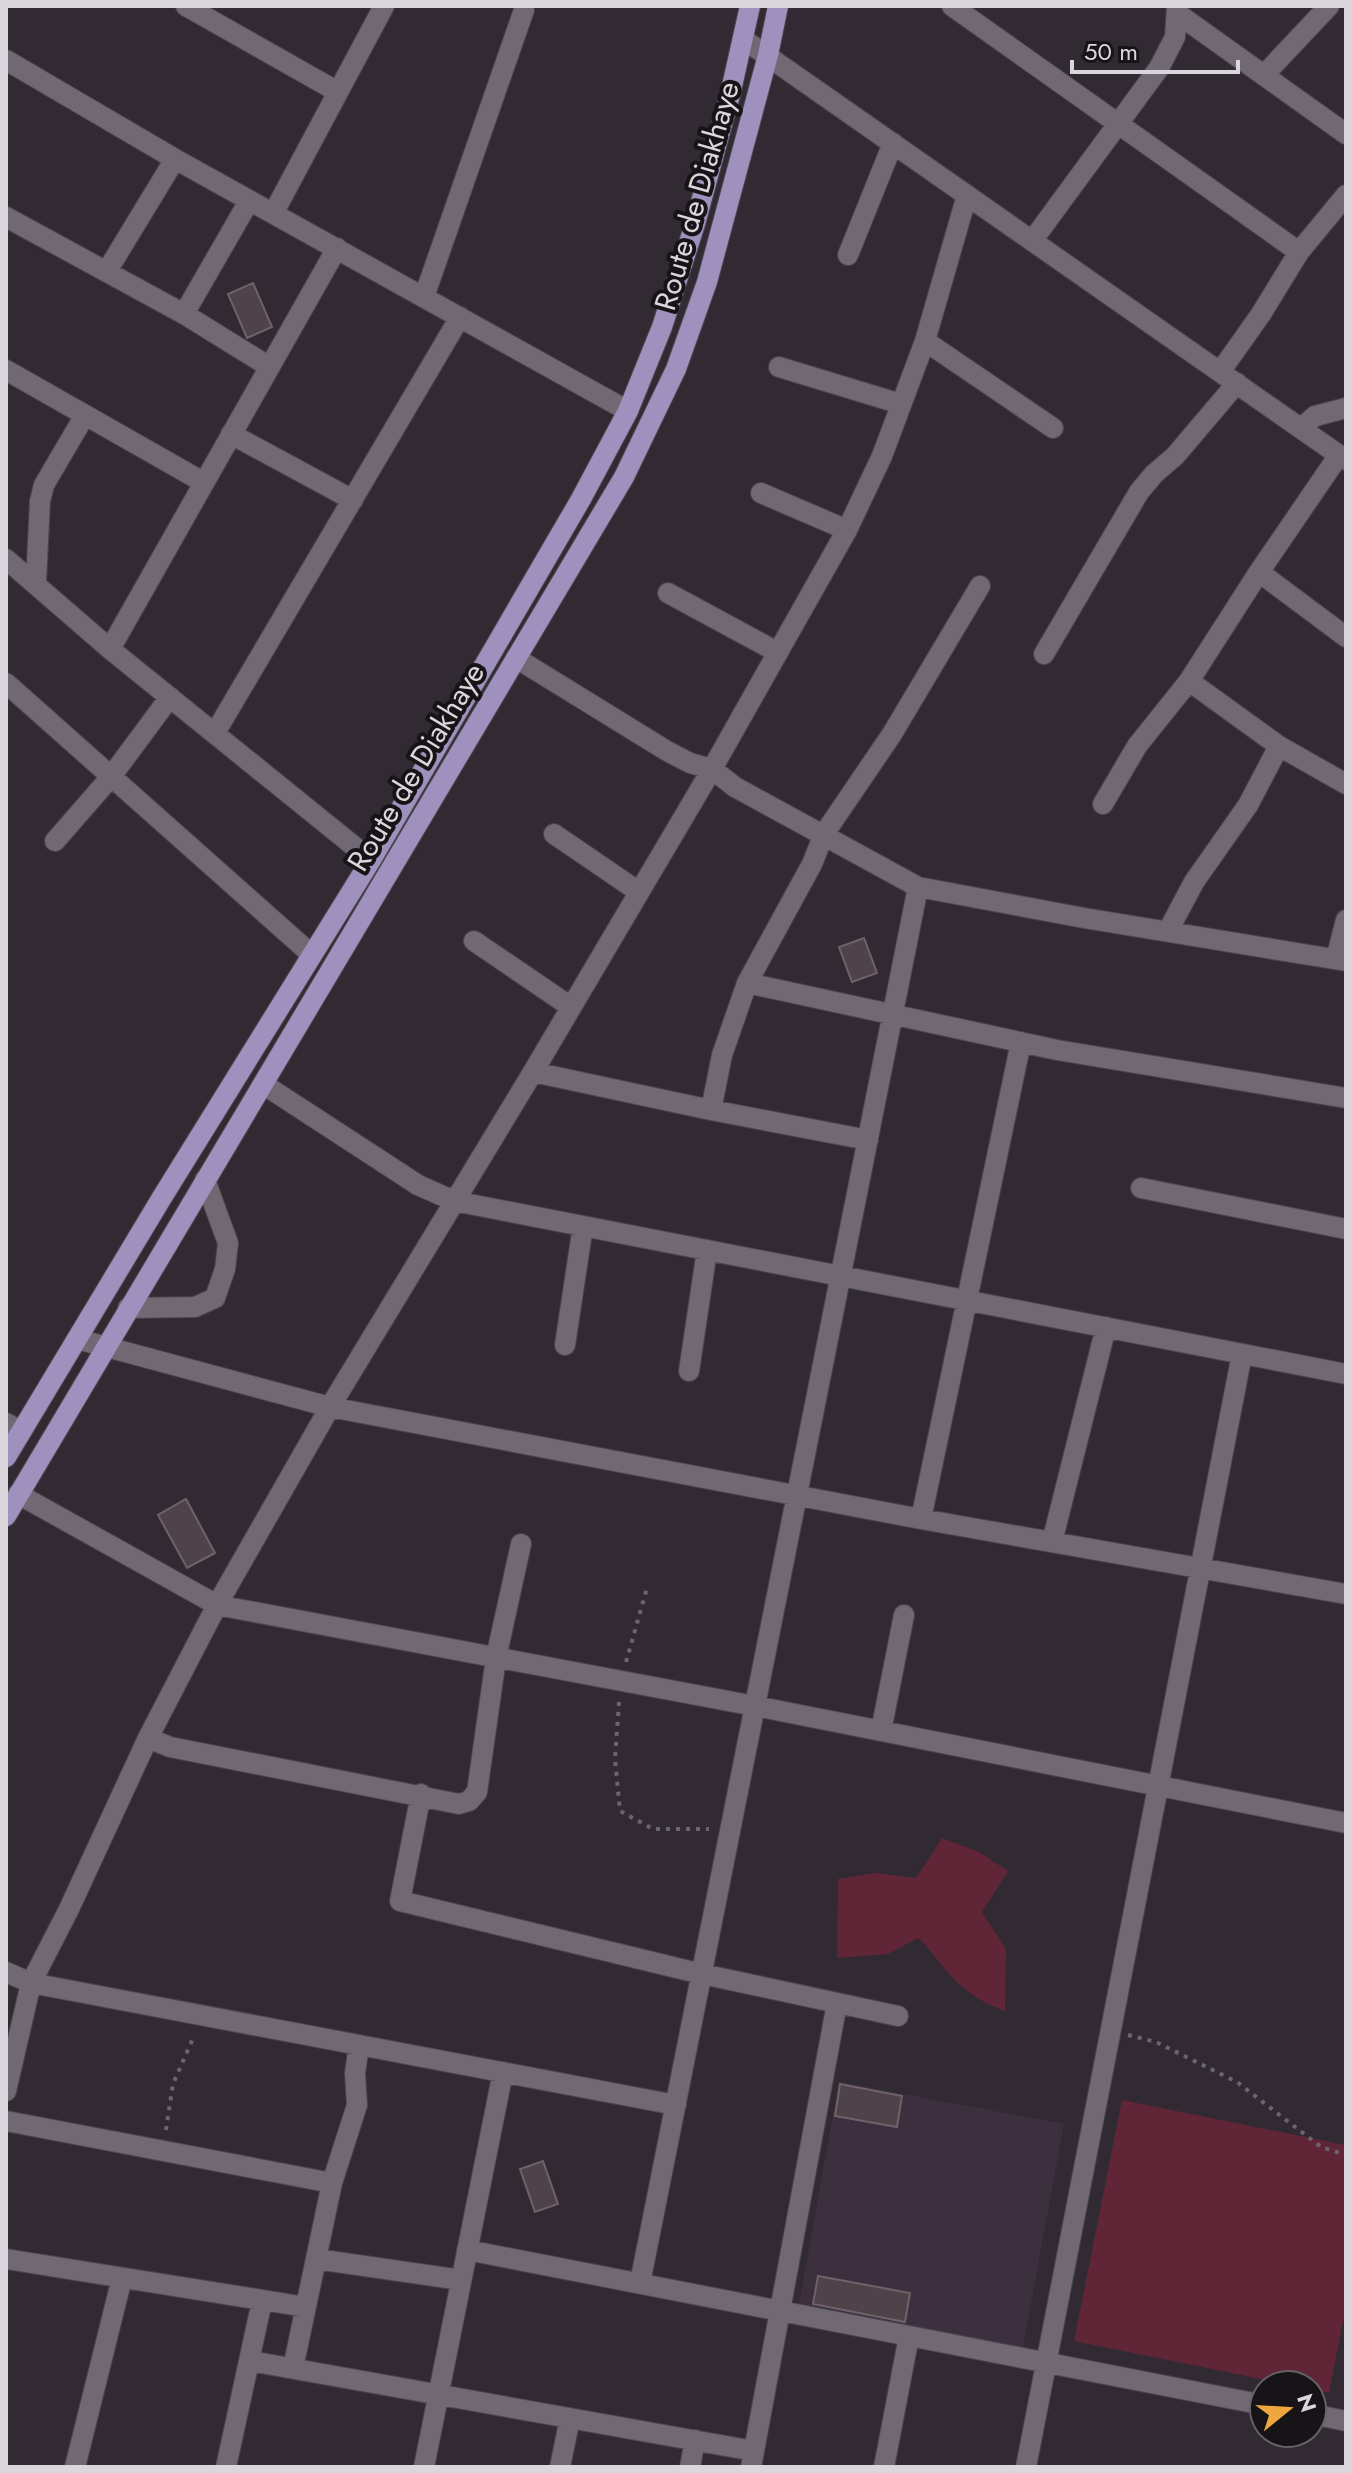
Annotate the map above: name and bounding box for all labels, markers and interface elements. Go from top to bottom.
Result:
scale bar [1072,24,1238,74]
text: 50 m [1084,34,1138,69]
street label: Route de Diakhaye [643,76,750,315]
street label: Route de Diakhaye [336,654,495,879]
north arrow [1248,2369,1328,2449]
text: N [1289,2390,1325,2416]

